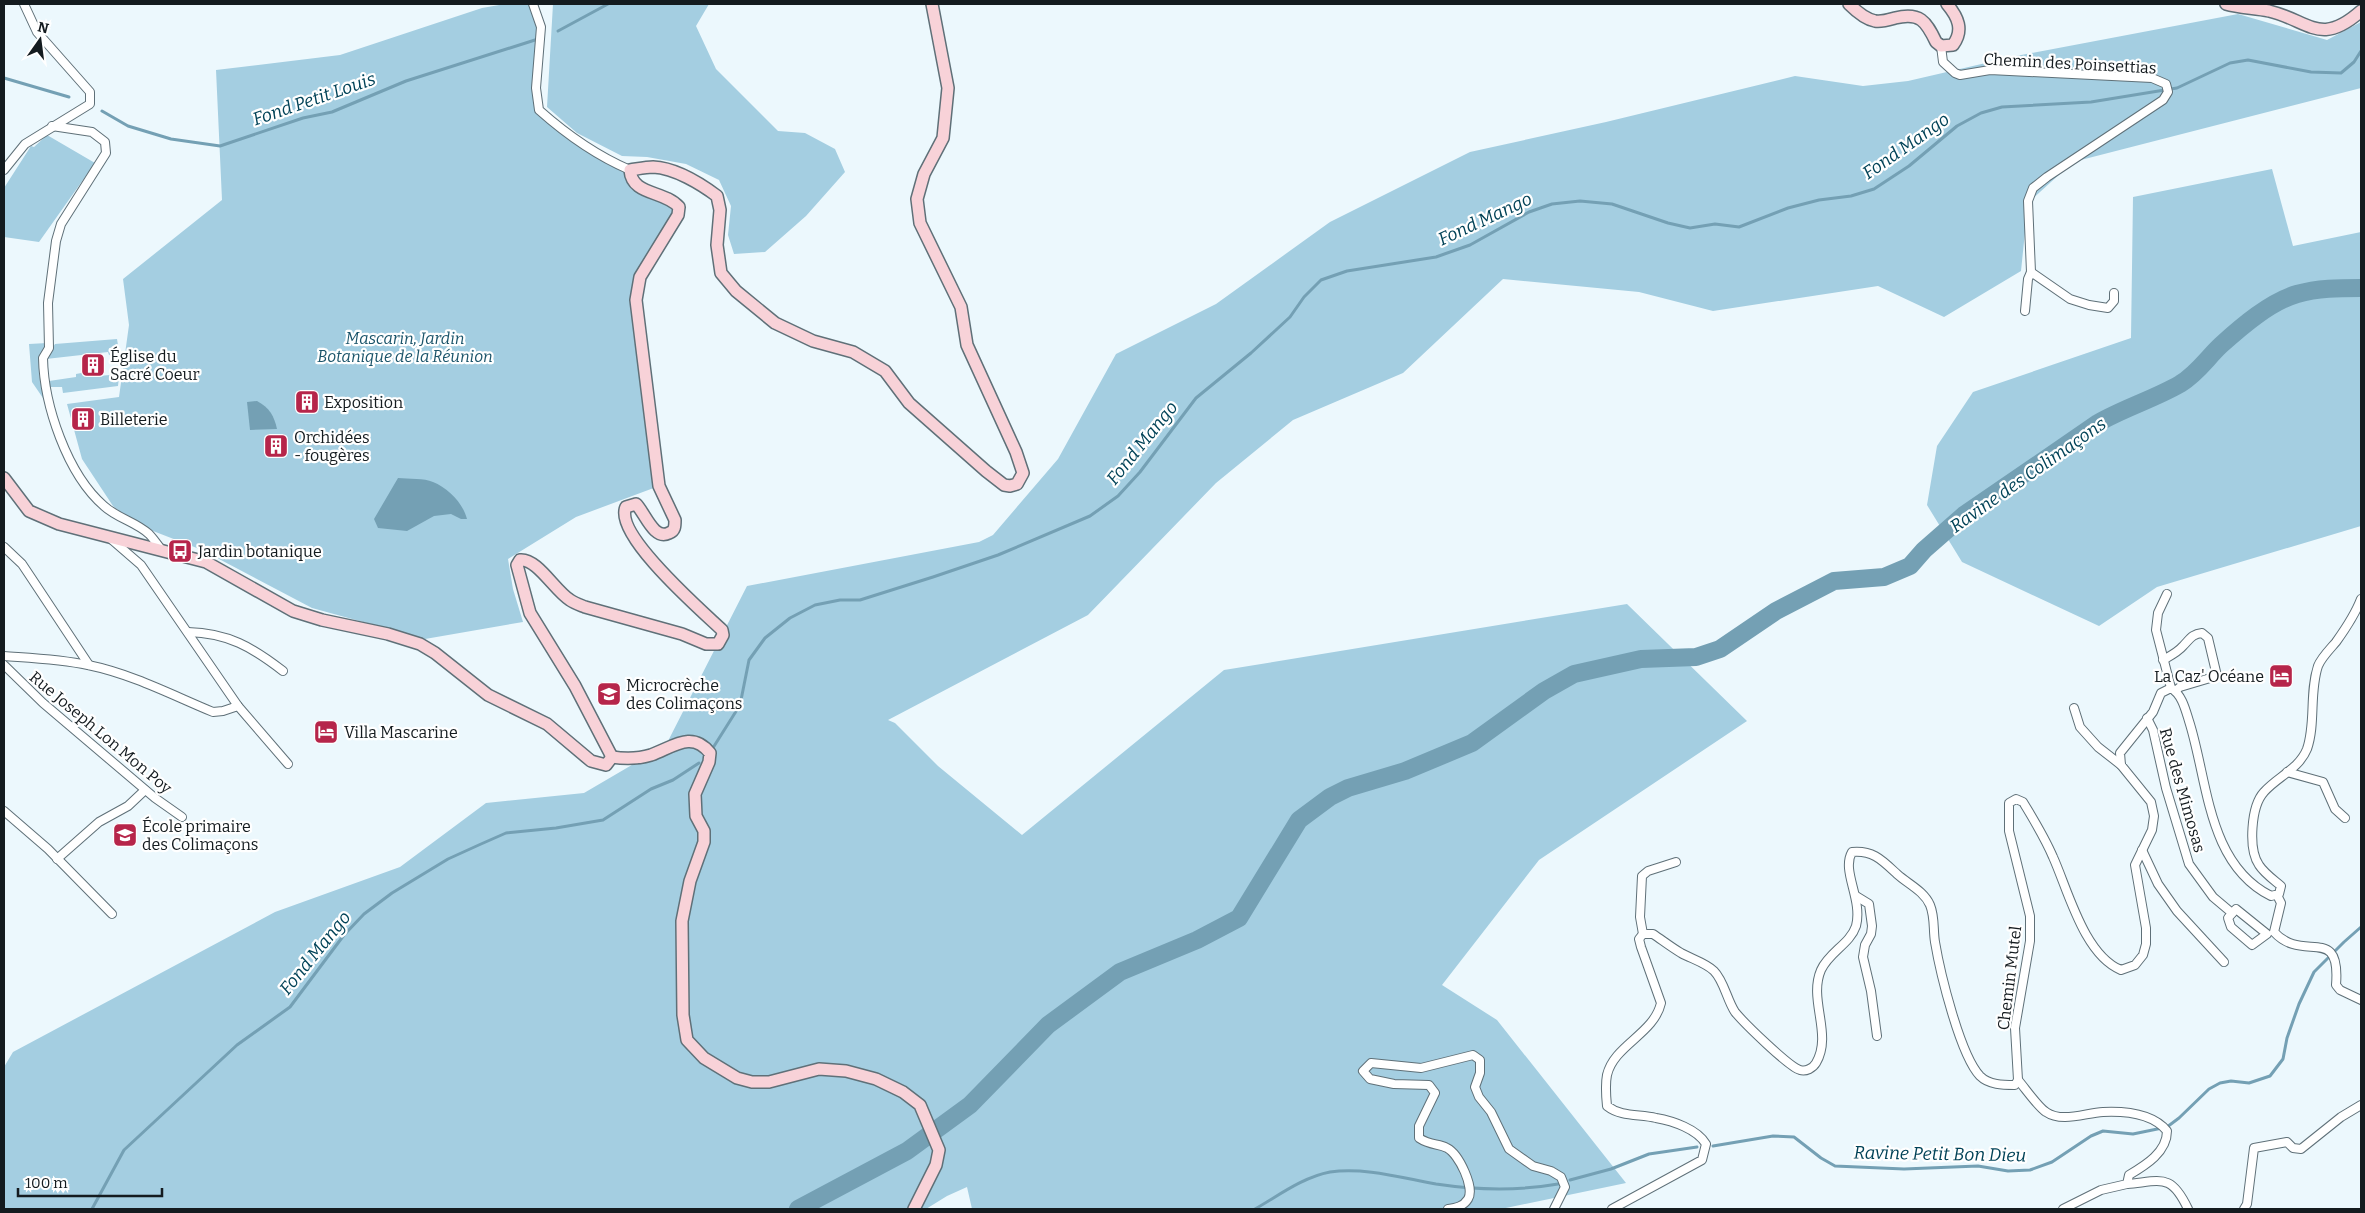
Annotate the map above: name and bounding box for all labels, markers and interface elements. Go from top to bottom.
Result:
north arrow [15,15,65,65]
text: N [36,18,51,37]
street label: Chemin des Poinsettias [1983,49,2157,78]
water label: Fond Petit Louis [250,68,379,130]
water label: Fond Mango [1858,108,1954,184]
water label: Fond Mango [1435,188,1535,250]
park label: Mascarin, Jardin Botanique de la Réunion [317,329,493,366]
place label: Église du Sacré Coeur [110,346,199,384]
building icon: Église du Sacré Coeur [80,352,106,378]
building icon: Exposition [294,389,320,415]
place label: Exposition [324,393,403,412]
water label: Fond Mango [1102,397,1182,489]
building icon: Billeterie [70,406,96,432]
place label: Billeterie [100,410,167,429]
water label: Ravine des Colimaçons [1946,413,2111,537]
place label: Orchidées - fougères [294,428,370,465]
building icon: Orchidées - fougères [263,433,289,459]
bus stop icon: Jardin botanique [167,538,193,564]
place label: Jardin botanique [197,542,322,561]
hotel icon: La Caz' Océane [2268,663,2294,689]
street label: Rue Joseph Lon Mon Poy [26,667,176,798]
place label: La Caz' Océane [2154,667,2264,686]
place label: Microcrèche des Colimaçons [626,676,742,713]
school or university icon: Microcrèche des Colimaçons [596,681,622,707]
hotel icon: Villa Mascarine [313,719,339,745]
place label: Villa Mascarine [344,723,458,742]
street label: Rue des Mimosas [2156,726,2209,855]
place label: École primaire des Colimaçons [142,816,258,854]
school or university icon: École primaire des Colimaçons [112,822,138,848]
water label: Fond Mango [275,907,355,999]
street label: Chemin Mutel [1994,924,2025,1031]
water label: Ravine Petit Bon Dieu [1853,1141,2027,1167]
scale bar [18,1166,161,1198]
text: 100 m [25,1174,68,1192]

